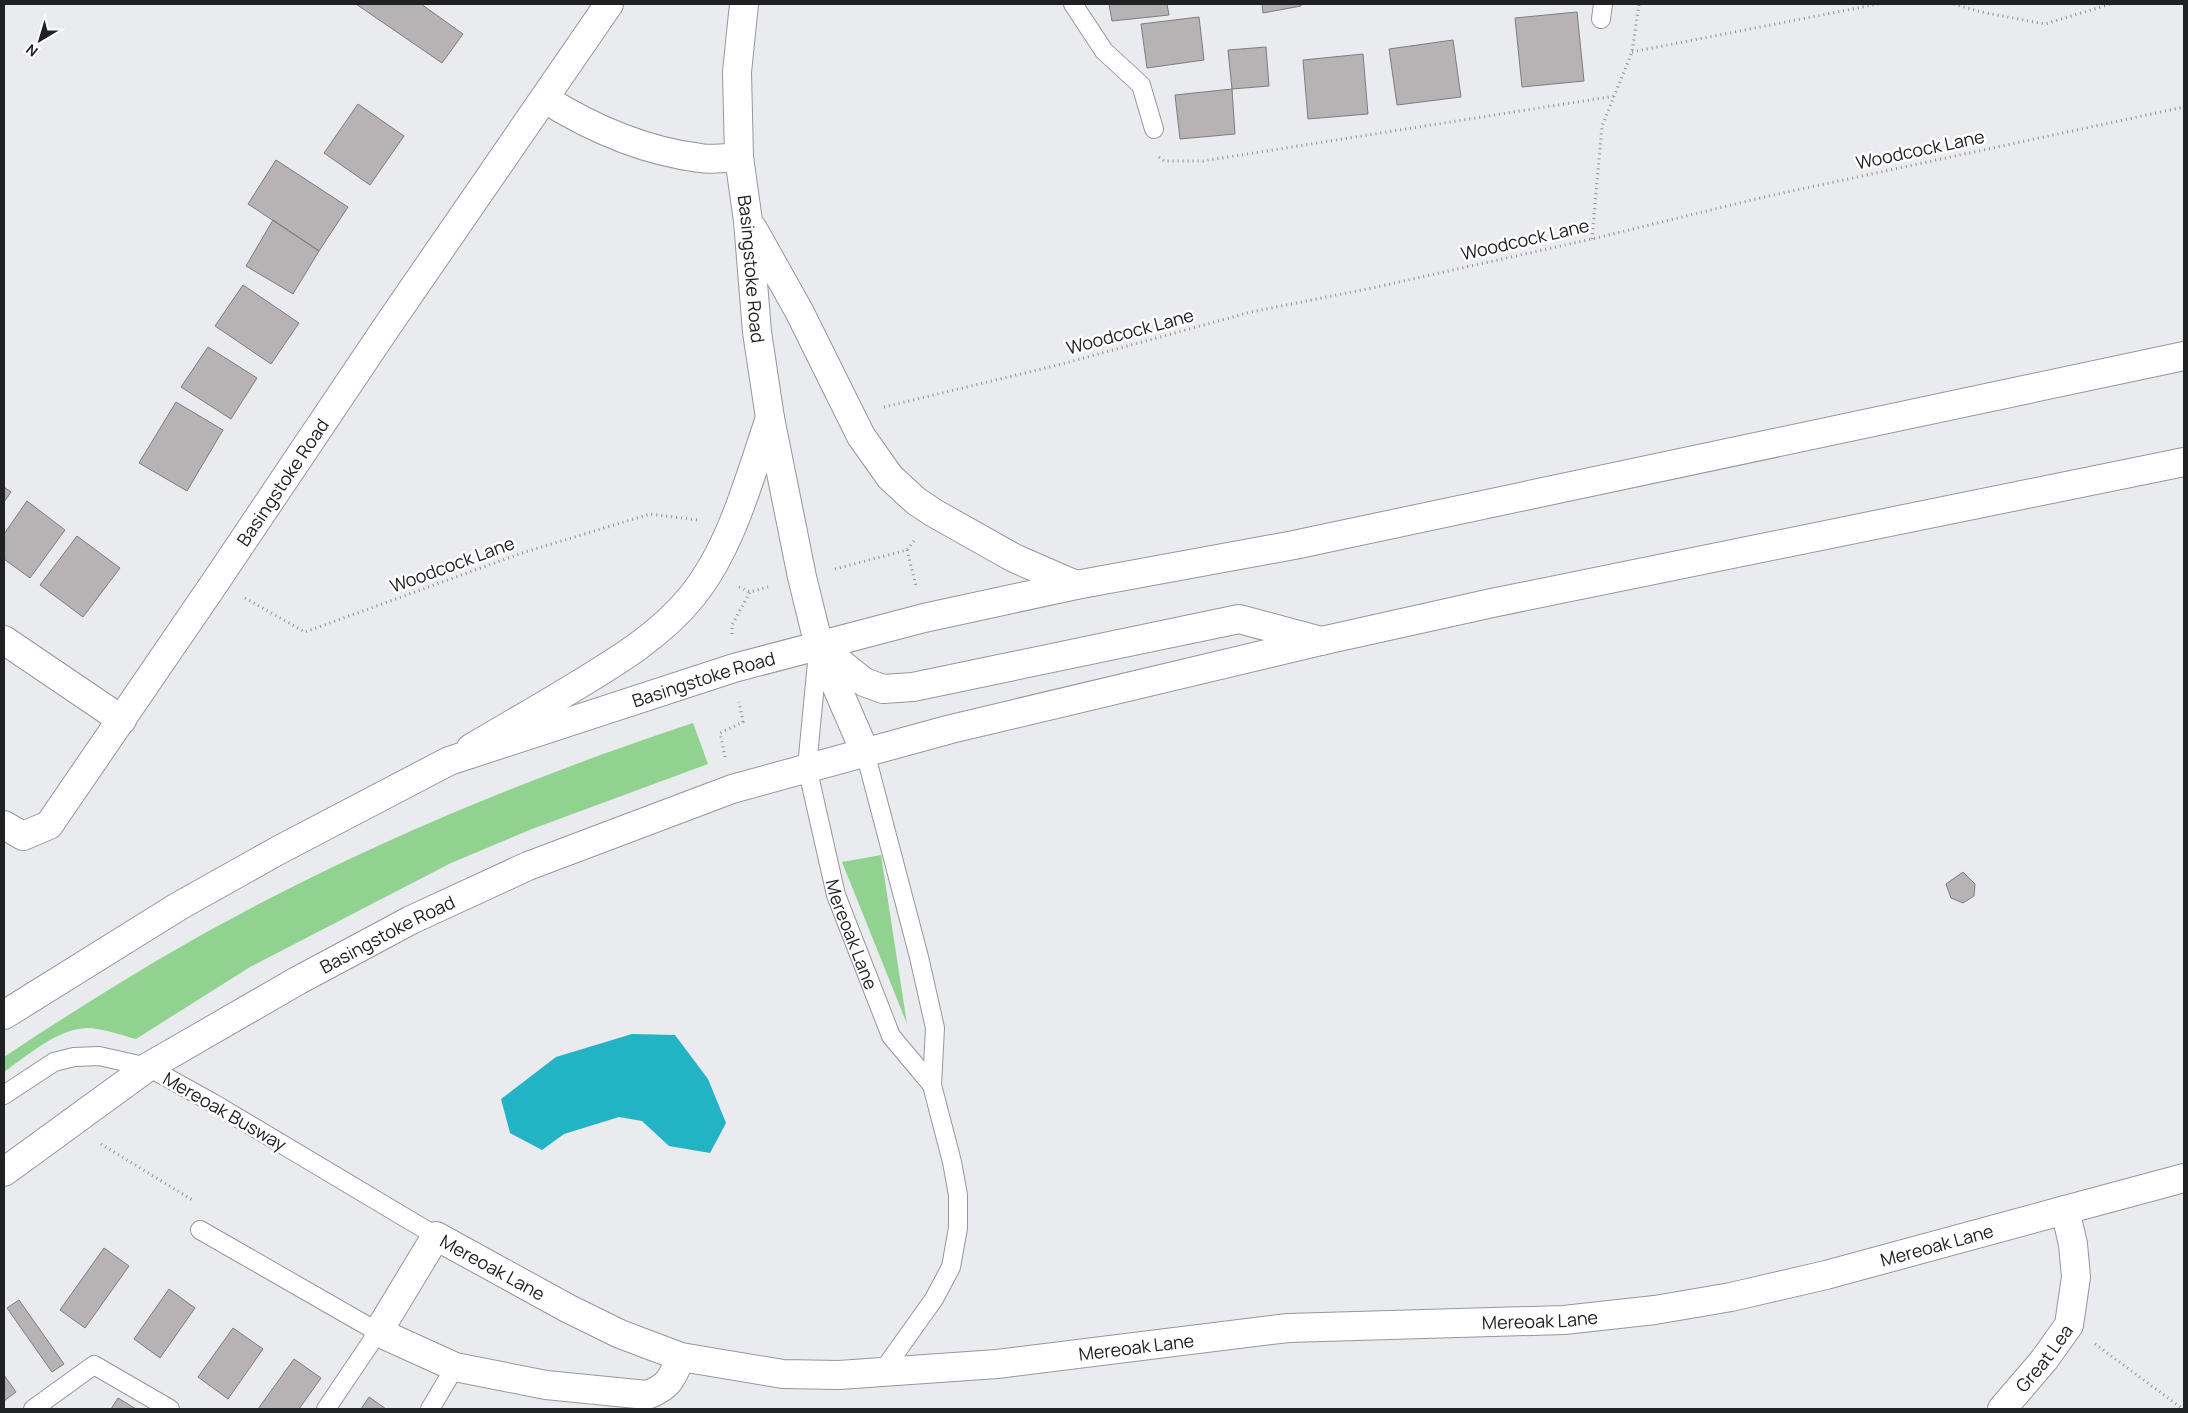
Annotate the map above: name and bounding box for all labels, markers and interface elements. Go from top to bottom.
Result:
north arrow [15,15,65,65]
text: N [22,40,42,61]
street label: Woodcock Lane [1853,124,1987,174]
street label: Basingstoke Road [732,193,770,345]
street label: Woodcock Lane [1459,213,1591,265]
street label: Woodcock Lane [1064,302,1196,360]
street label: Basingstoke Road [231,414,334,550]
street label: Woodcock Lane [386,530,518,598]
street label: Basingstoke Road [629,646,778,713]
street label: Mereoak Lane [821,877,884,993]
street label: Basingstoke Road [316,890,458,979]
street label: Mereoak Busway [159,1066,291,1156]
street label: Mereoak Lane [1878,1218,1996,1272]
street label: Mereoak Lane [436,1229,549,1306]
street label: Mereoak Lane [1482,1304,1599,1334]
street label: Great Lea [2010,1319,2078,1397]
street label: Mereoak Lane [1077,1328,1195,1366]

